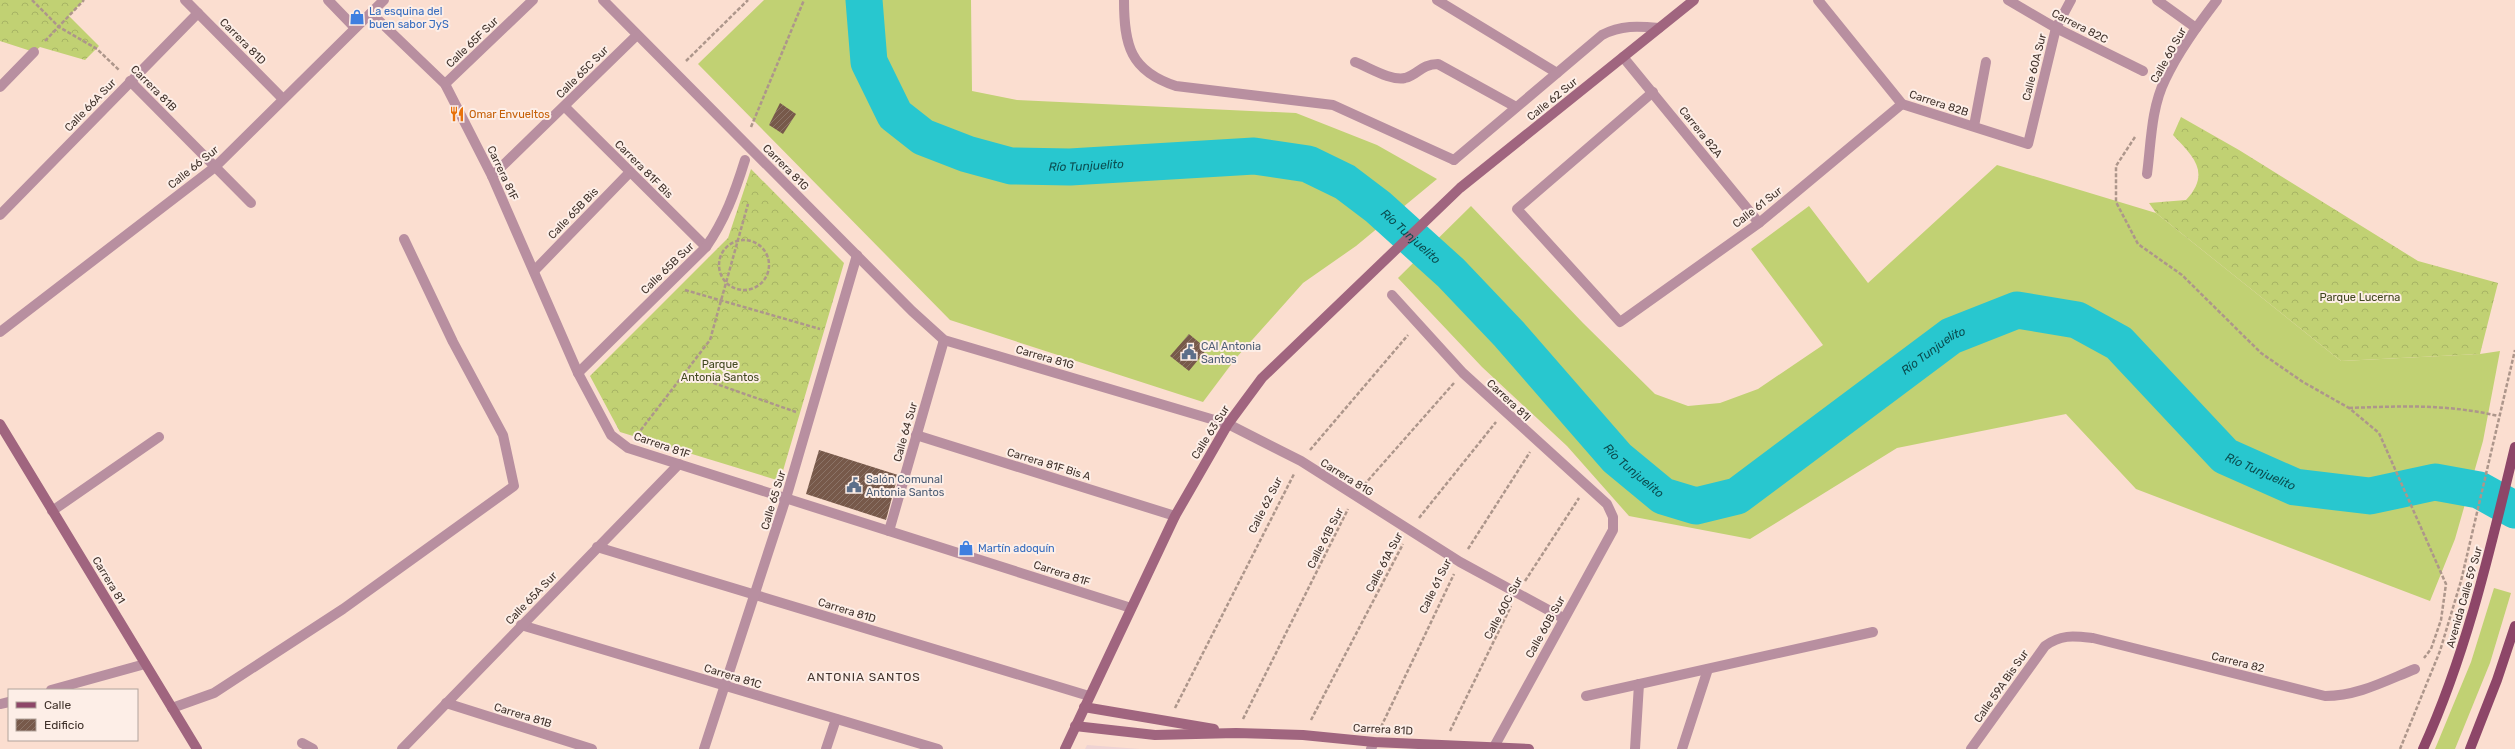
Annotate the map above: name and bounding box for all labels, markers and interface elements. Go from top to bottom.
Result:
place label: La esquina del buen sabor JyS [369,5,449,31]
street label: Carrera 82C [2049,7,2110,46]
shop icon: La esquina del buen sabor JyS [348,8,366,26]
street label: Calle 65F Sur [444,14,502,70]
street label: Carrera 81D [217,16,268,67]
street label: Calle 60 Sur [2148,24,2189,85]
street label: Calle 60A Sur [2020,31,2049,102]
street label: Calle 65C Sur [554,43,612,101]
street label: Carrera 81B [128,63,179,114]
street label: Calle 62 Sur [1525,75,1581,124]
street label: Calle 66A Sur [62,76,119,134]
street label: Carrera 82B [1908,88,1970,119]
street label: Carrera 82A [1676,104,1725,161]
restaurant icon: Omar Envueltos [448,105,466,123]
place label: Omar Envueltos [469,108,550,121]
street label: Carrera 81F Bis [612,138,676,201]
street label: Carrera 81G [760,142,811,193]
street label: Calle 66 Sur [165,143,222,192]
street label: Carrera 81F [484,144,521,203]
water label: Río Tunjuelito [1049,157,1125,174]
street label: Calle 61 Sur [1730,184,1785,231]
street label: Calle 65B Bis [546,185,601,242]
water label: Río Tunjuelito [1378,206,1443,267]
street label: Calle 65B Sur [638,239,697,297]
park label: Parque Lucerna [2320,291,2400,304]
water label: Río Tunjuelito [1898,324,1968,378]
place label: CAI Antonia Santos [1201,340,1261,366]
street label: Carrera 81G [1014,343,1075,372]
public building icon: CAI Antonia Santos [1180,343,1198,361]
park label: Parque Antonia Santos [681,358,760,384]
street label: Carrera 81I [1484,377,1533,424]
street label: Calle 64 Sur [891,400,920,463]
street label: Calle 63 Sur [1189,402,1233,462]
street label: Carrera 81F [632,430,692,461]
water label: Río Tunjuelito [1601,441,1667,501]
street label: Carrera 81F Bis A [1005,446,1093,484]
water label: Río Tunjuelito [2223,450,2298,493]
street label: Carrera 81G [1318,456,1376,499]
street label: Calle 65 Sur [758,468,789,531]
place label: Salón Comunal Antonia Santos [866,473,945,499]
street label: Calle 62 Sur [1246,474,1285,535]
public building icon: Salón Comunal Antonia Santos [845,476,863,494]
street label: Calle 61B Sur [1305,505,1347,571]
street label: Calle 61A Sur [1363,529,1406,594]
shop icon: Martín adoquín [957,539,975,557]
place label: Martín adoquín [978,542,1055,555]
street label: Avenida Calle 59 Sur [2444,544,2485,649]
street label: Carrera 81 [90,554,128,606]
street label: Calle 61 Sur [1417,556,1455,616]
street label: Carrera 81F [1032,558,1092,589]
street label: Calle 65A Sur [503,569,560,627]
street label: Calle 60C Sur [1482,574,1526,642]
street label: Calle 60B Sur [1523,593,1568,661]
street label: Carrera 81D [816,595,877,625]
street label: Calle 59A Bis Sur [1971,647,2032,725]
street label: Carrera 82 [2210,650,2266,675]
street label: Carrera 81C [702,662,763,691]
district label: ANTONIA SANTOS [807,670,921,684]
legend [8,689,138,741]
text: Calle [44,698,71,712]
street label: Carrera 81B [492,701,553,730]
text: Edificio [44,718,84,732]
street label: Carrera 81D [1353,721,1413,738]

